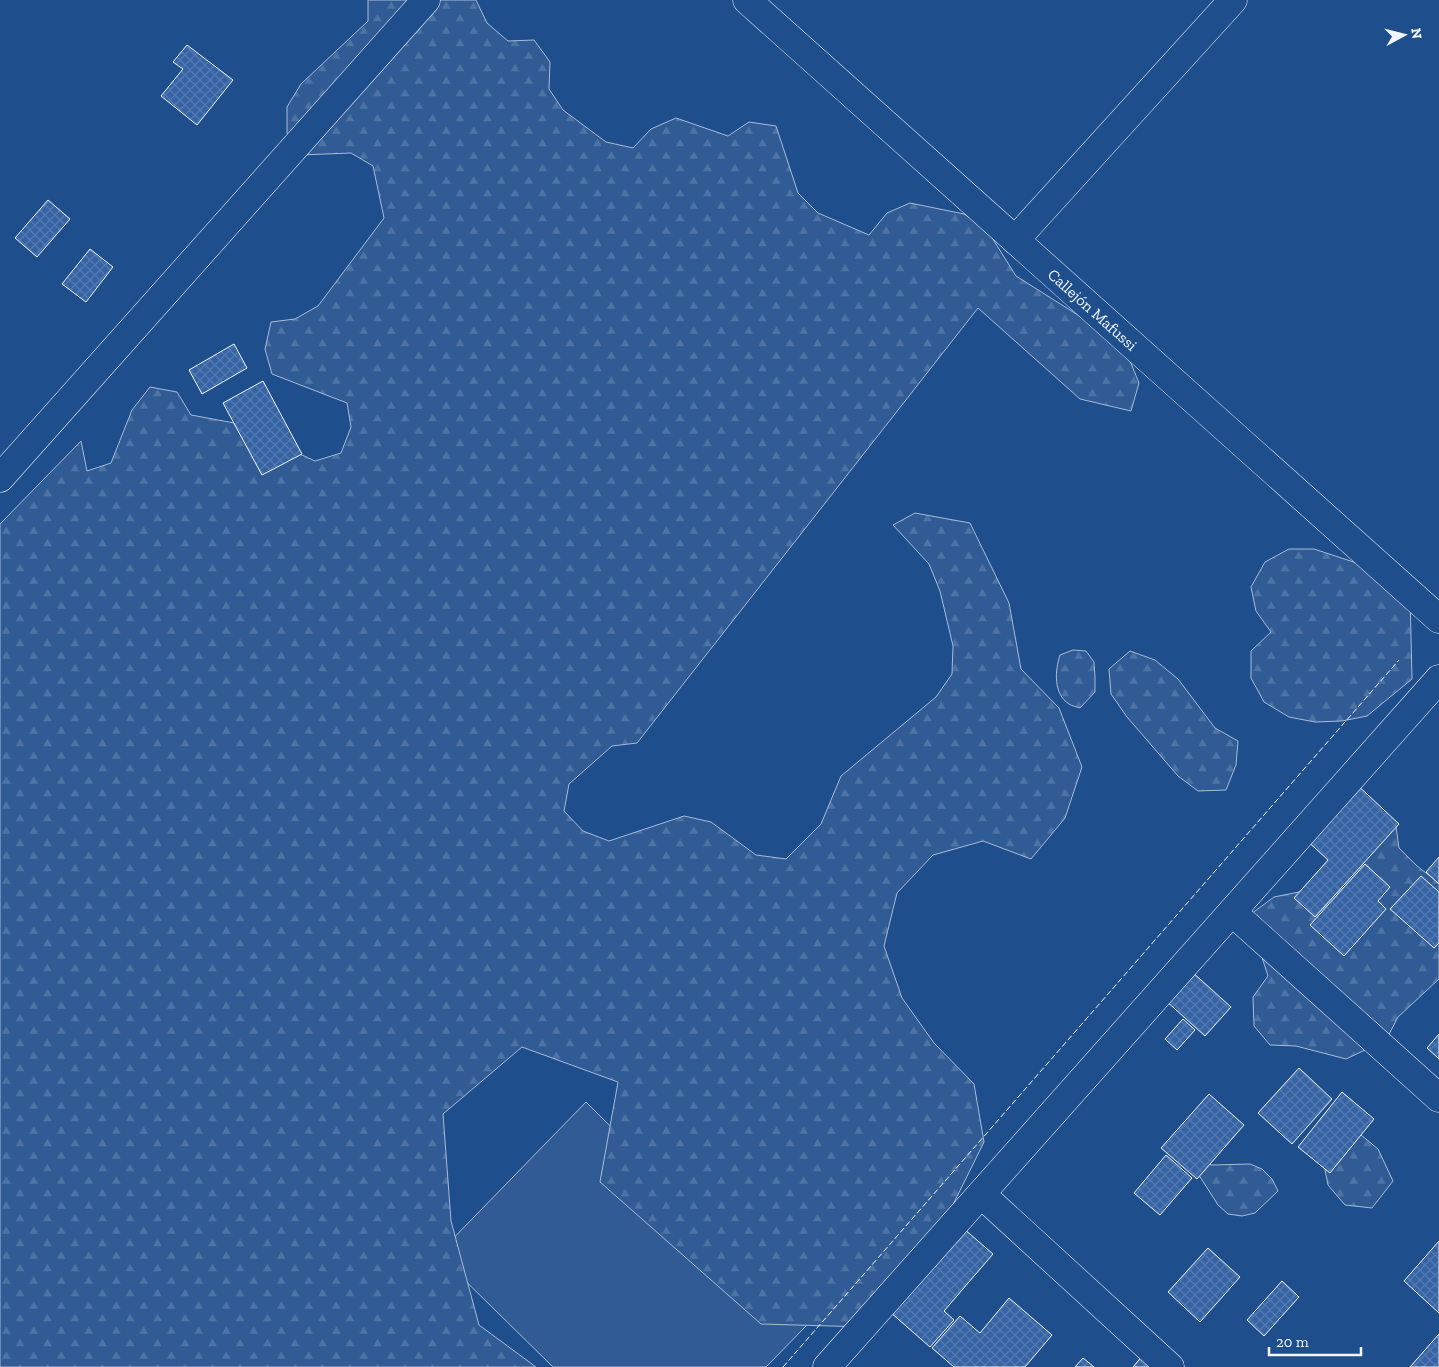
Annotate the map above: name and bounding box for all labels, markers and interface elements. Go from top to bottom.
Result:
north arrow [1379,10,1429,60]
text: N [1407,27,1426,40]
street label: Callejón Mafussi [1044,265,1142,355]
scale bar [1269,1324,1362,1356]
text: 20 m [1276,1333,1309,1351]

